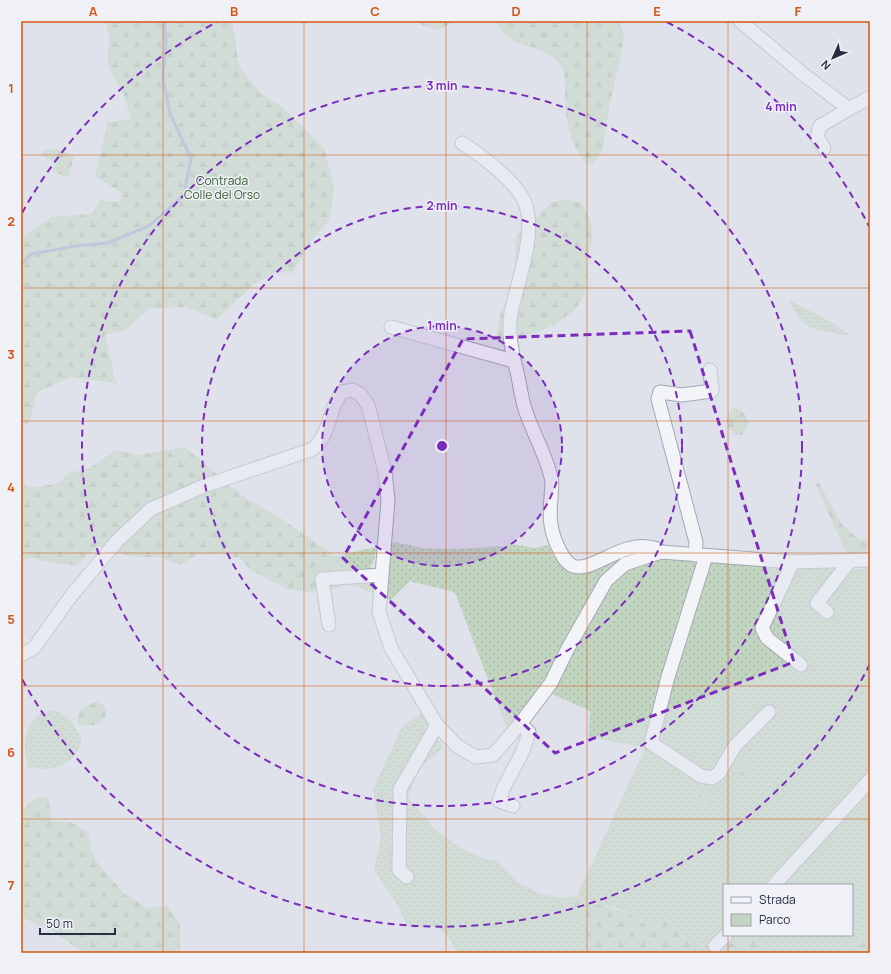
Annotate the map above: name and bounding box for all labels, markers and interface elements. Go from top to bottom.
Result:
text: A [89,2,98,20]
text: B [230,2,238,20]
text: C [370,2,380,20]
text: D [511,2,521,20]
text: E [653,2,661,20]
text: F [795,2,802,20]
north arrow [813,38,853,78]
text: N [817,57,834,74]
text: 3 min [426,77,458,94]
text: 1 [8,79,14,97]
text: 4 min [765,98,797,115]
park label: Contrada Colle del Orso [184,172,260,203]
text: 2 min [426,197,458,214]
text: 2 [7,212,15,230]
text: 1 min [427,317,457,334]
text: 3 [7,345,15,363]
centre of rings [435,439,449,453]
text: 4 [7,478,15,496]
text: 5 [7,610,15,628]
text: 6 [7,743,15,761]
text: 7 [8,876,15,894]
legend [723,884,853,936]
text: Strada [759,891,796,908]
scale bar [40,910,115,936]
text: Parco [759,911,790,928]
text: 50 m [46,915,73,932]

